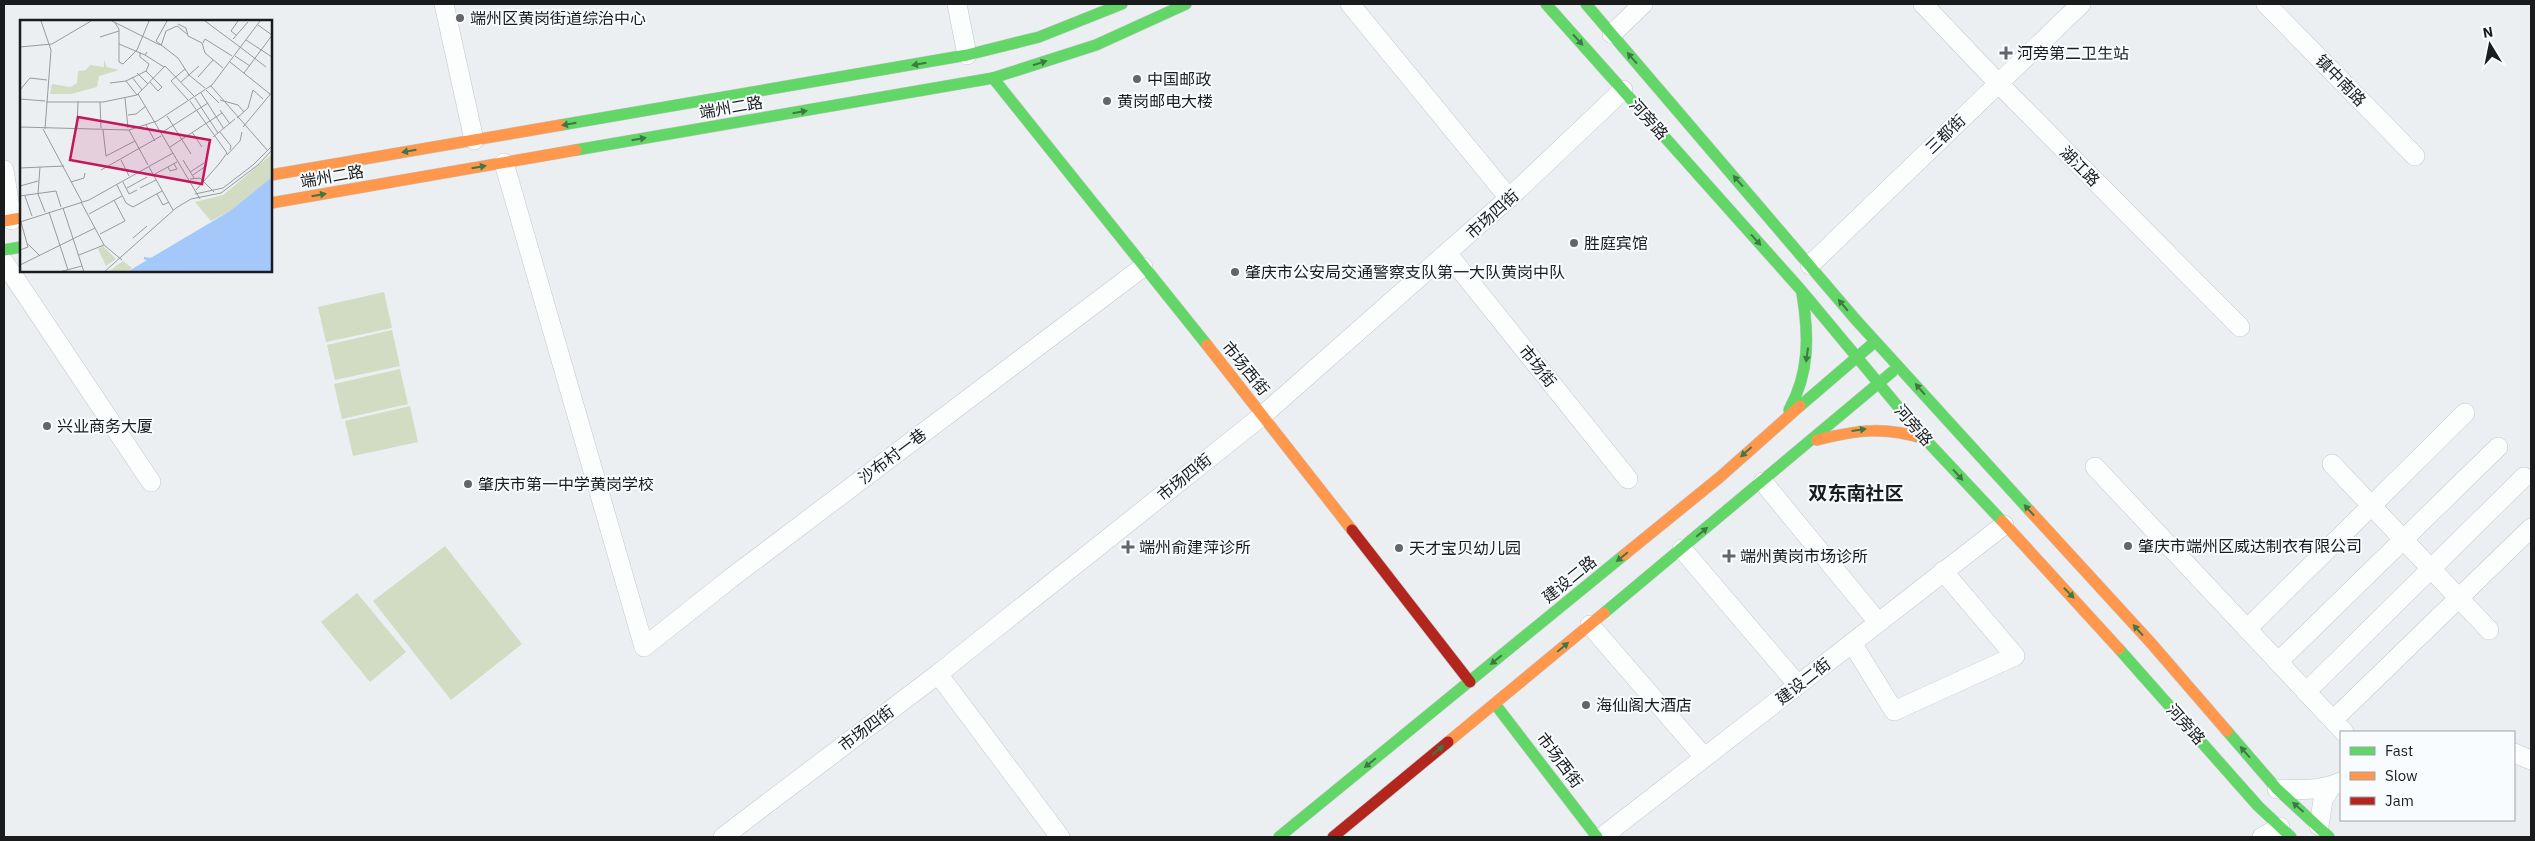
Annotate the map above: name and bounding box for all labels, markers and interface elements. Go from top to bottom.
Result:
place label: 端州区黄岗街道综治中心 [470,8,646,28]
marker: 端州区黄岗街道综治中心 [454,12,466,24]
inset map [20,20,272,272]
north arrow [2465,20,2515,70]
text: N [2481,22,2494,42]
one-way arrow [1573,34,1584,47]
place label: 河旁第二卫生站 [2017,43,2129,63]
marker: 河旁第二卫生站 [1999,46,2013,60]
street label: 镇中南路 [2312,50,2370,110]
one-way arrow [1627,52,1638,64]
one-way arrow [1032,59,1047,66]
one-way arrow [910,60,926,68]
place label: 中国邮政 [1147,69,1211,89]
marker: 中国邮政 [1131,73,1143,85]
place label: 黄岗邮电大楼 [1117,91,1213,111]
street label: 端州二路 [698,92,764,122]
street label: 河旁路 [1626,94,1672,144]
marker: 黄岗邮电大楼 [1101,95,1113,107]
one-way arrow [792,107,808,115]
street label: 三都街 [1921,110,1969,158]
one-way arrow [560,120,576,128]
one-way arrow [632,135,648,143]
street label: 湖江路 [2056,142,2104,190]
one-way arrow [400,148,416,156]
street label: 端州二路 [299,161,365,191]
one-way arrow [472,163,488,171]
one-way arrow [1732,176,1744,188]
street label: 市场四街 [1462,185,1522,243]
one-way arrow [312,191,328,199]
place label: 胜庭宾馆 [1584,233,1648,253]
one-way arrow [1751,233,1762,246]
marker: 胜庭宾馆 [1568,237,1580,249]
place label: 肇庆市公安局交通警察支队第一大队黄岗中队 [1245,262,1565,282]
marker: 肇庆市公安局交通警察支队第一大队黄岗中队 [1229,266,1241,278]
one-way arrow [1838,299,1849,312]
street label: 市场西街 [1218,337,1274,399]
street label: 市场街 [1515,341,1561,391]
one-way arrow [1803,348,1811,364]
one-way arrow [1914,384,1926,396]
street label: 河旁路 [1891,400,1937,450]
place label: 兴业商务大厦 [57,416,153,436]
marker: 兴业商务大厦 [41,420,53,432]
street label: 沙布村一巷 [854,424,930,488]
one-way arrow [1851,426,1867,434]
one-way arrow [1740,447,1753,458]
street label: 市场四街 [1153,449,1215,505]
one-way arrow [1952,468,1964,480]
place label: 肇庆市第一中学黄岗学校 [478,474,654,494]
marker: 肇庆市第一中学黄岗学校 [462,478,474,490]
district label: 双东南社区 [1808,481,1904,505]
one-way arrow [2023,504,2035,516]
one-way arrow [1695,527,1708,538]
place label: 肇庆市端州区威达制衣有限公司 [2138,536,2362,556]
place label: 端州俞建萍诊所 [1139,537,1251,557]
place label: 天才宝贝幼儿园 [1409,538,1521,558]
marker: 端州俞建萍诊所 [1121,540,1135,554]
marker: 肇庆市端州区威达制衣有限公司 [2122,540,2134,552]
marker: 天才宝贝幼儿园 [1393,542,1405,554]
place label: 端州黄岗市场诊所 [1740,546,1868,566]
marker: 端州黄岗市场诊所 [1722,549,1736,563]
street label: 建设二路 [1538,551,1600,607]
one-way arrow [1616,551,1629,562]
one-way arrow [2063,587,2075,599]
one-way arrow [2133,623,2144,636]
one-way arrow [1557,641,1570,652]
street label: 建设二街 [1772,653,1834,709]
one-way arrow [1490,654,1503,665]
place label: 海仙阁大酒店 [1596,695,1692,715]
marker: 海仙阁大酒店 [1580,699,1592,711]
street label: 河旁路 [2163,699,2209,749]
street label: 市场四街 [834,701,898,755]
street label: 市场西街 [1533,728,1587,792]
legend [2340,731,2515,821]
text: Fast [2385,741,2413,760]
one-way arrow [1432,745,1445,756]
one-way arrow [2239,747,2251,759]
one-way arrow [1364,757,1377,768]
text: Slow [2385,766,2418,785]
text: Jam [2385,791,2414,810]
one-way arrow [2292,802,2305,813]

